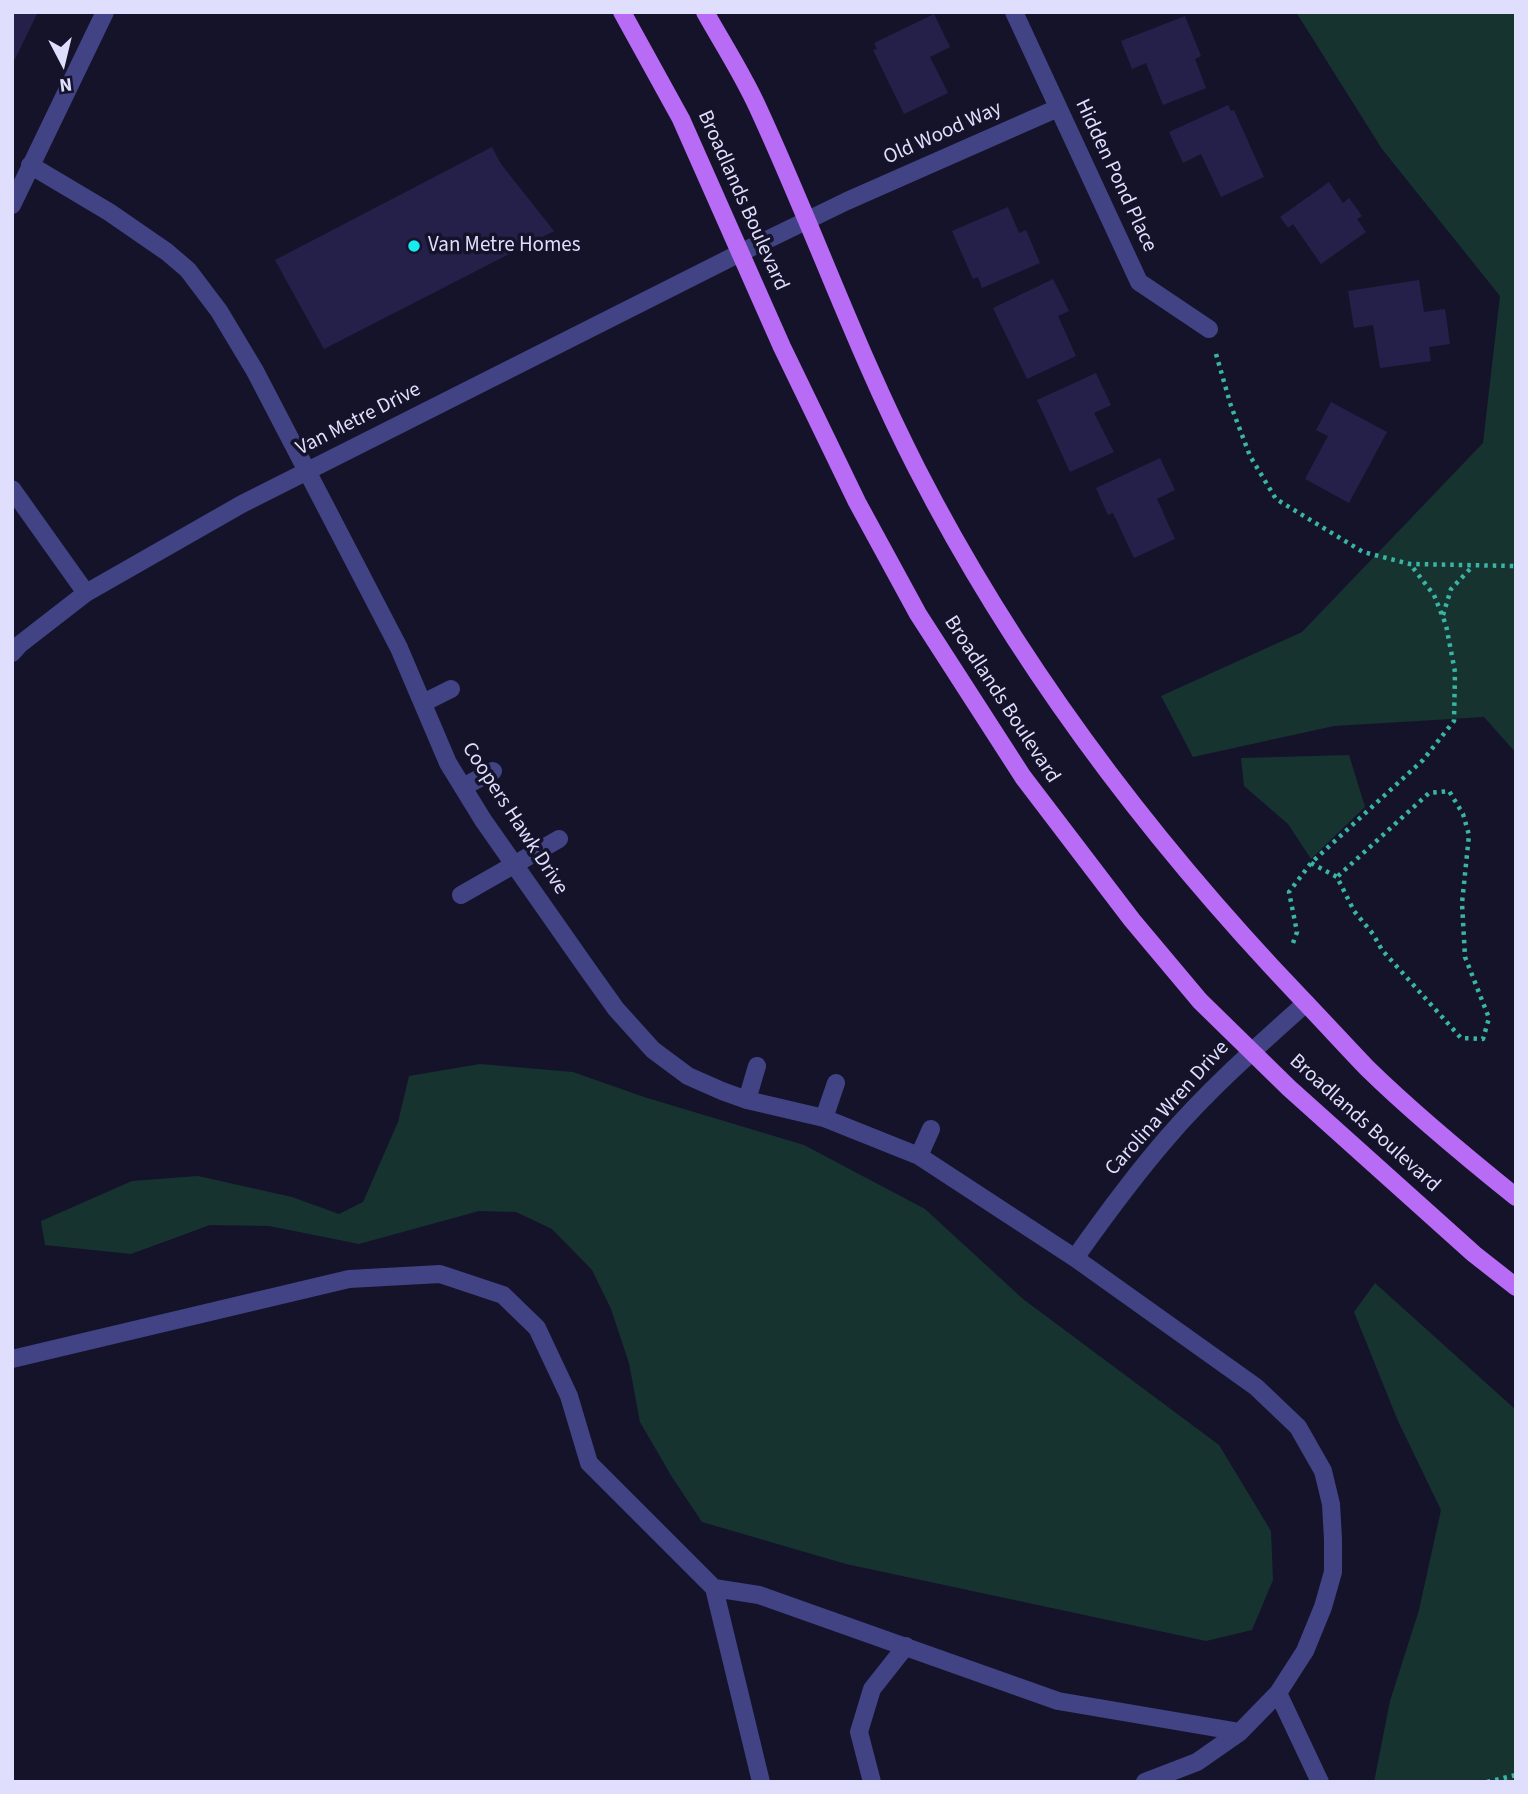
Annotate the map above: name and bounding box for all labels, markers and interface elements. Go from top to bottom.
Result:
north arrow [28,28,98,98]
text: N [58,70,74,99]
street label: Hidden Pond Place [1069,96,1161,256]
street label: Old Wood Way [880,97,1006,171]
street label: Broadlands Boulevard [691,107,793,295]
place label: Van Metre Homes [428,233,581,259]
marker: Van Metre Homes [406,238,422,254]
street label: Van Metre Drive [293,378,425,462]
street label: Broadlands Boulevard [937,612,1065,788]
street label: Coopers Hawk Drive [455,738,573,900]
street label: Carolina Wren Drive [1101,1036,1235,1182]
street label: Broadlands Boulevard [1283,1050,1445,1198]

